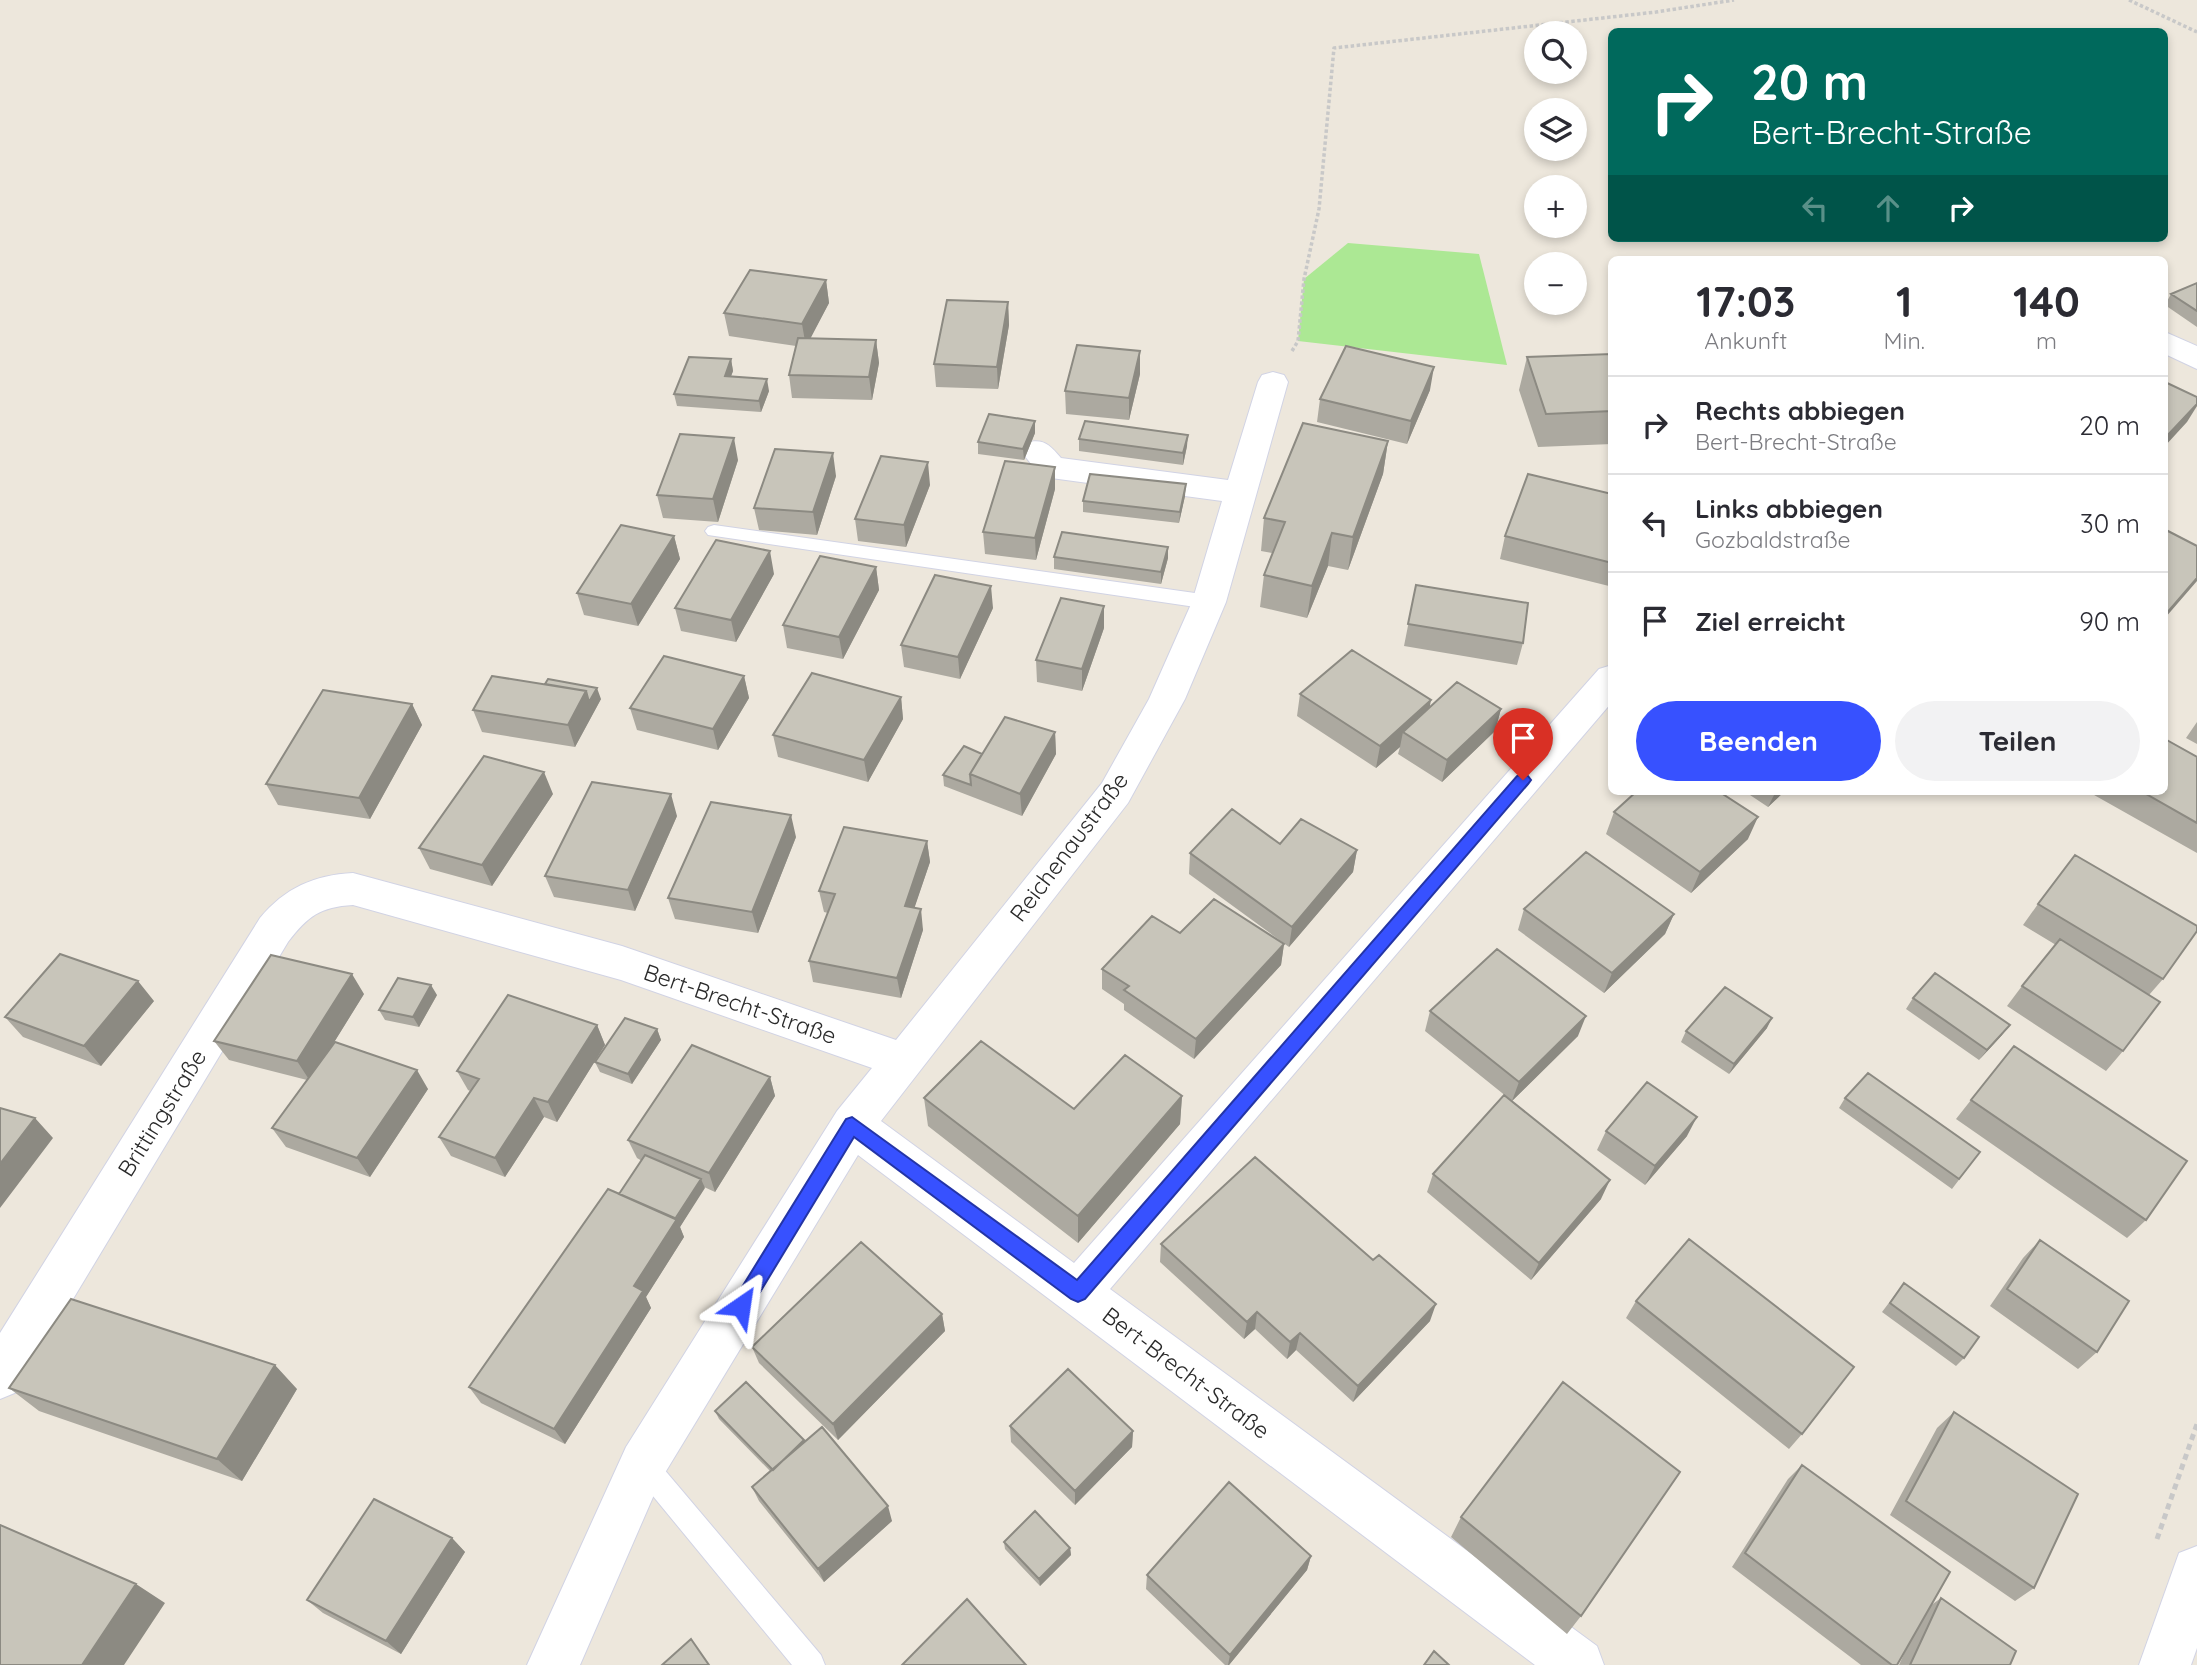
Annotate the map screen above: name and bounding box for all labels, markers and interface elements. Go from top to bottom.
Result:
map controls [1524,21,1587,315]
button: search [1524,21,1587,84]
text: 20 m [1751,51,1868,112]
icon: right [1636,56,1727,147]
button: layers [1524,98,1587,161]
text: Bert-Brecht-Straße [1751,112,2032,152]
button: + [1524,175,1587,238]
icon: left [1796,189,1834,227]
icon: ahead [1869,189,1907,227]
icon: right [1942,189,1980,227]
button: − [1524,252,1587,315]
text: 17:03 [1696,275,1795,328]
text: 1 [1896,275,1912,328]
text: 140 [2013,275,2080,328]
text: Ankunft [1704,326,1787,355]
text: Min. [1883,326,1925,355]
text: m [2036,326,2057,355]
text: Rechts abbiegen [1695,394,1905,427]
icon: right [1636,406,1674,444]
text: 20 m [2079,409,2140,442]
text: Bert-Brecht-Straße [1695,427,1897,456]
text: Links abbiegen [1695,492,1883,525]
icon: left [1636,504,1674,542]
text: 30 m [2080,507,2140,540]
text: Gozbaldstraße [1695,525,1851,554]
icon: arrive [1636,602,1674,640]
text: Ziel erreicht [1695,605,1846,638]
text: 90 m [2079,605,2140,638]
button: Beenden [1636,701,1881,781]
button: Teilen [1895,701,2140,781]
pin [1493,708,1553,780]
icon: arrive [1504,719,1542,757]
street label: Reichenaustraße [1003,766,1134,927]
street label: Bert-Brecht-Straße [640,957,840,1050]
street label: Brittingstraße [111,1044,212,1182]
position arrow [704,1269,778,1343]
street label: Bert-Brecht-Straße [1097,1300,1276,1445]

